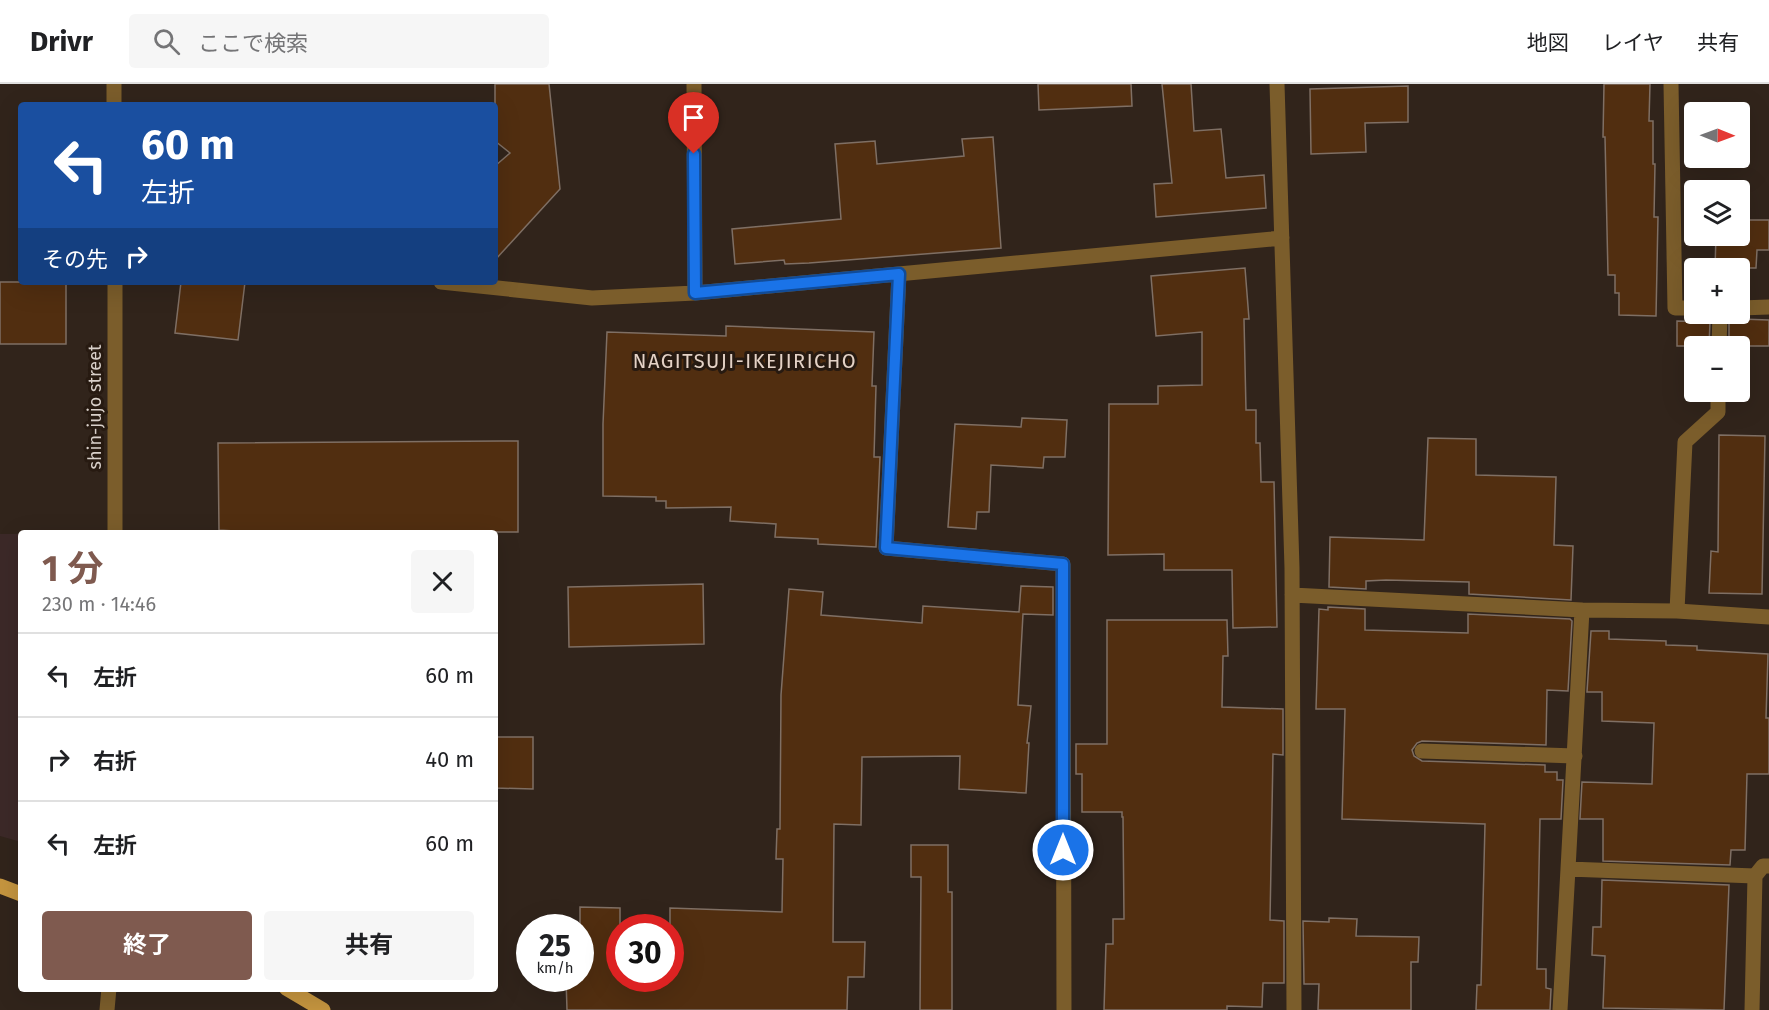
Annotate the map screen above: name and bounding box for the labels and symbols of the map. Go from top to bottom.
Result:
pin [668,92,719,154]
north arrow [1684,102,1750,168]
street label: shin-jujo street [84,344,106,469]
district label: NAGITSUJI-IKEJIRICHO [633,349,857,373]
position arrow [1031,818,1095,882]
speed limit sign: 30 [606,914,684,992]

